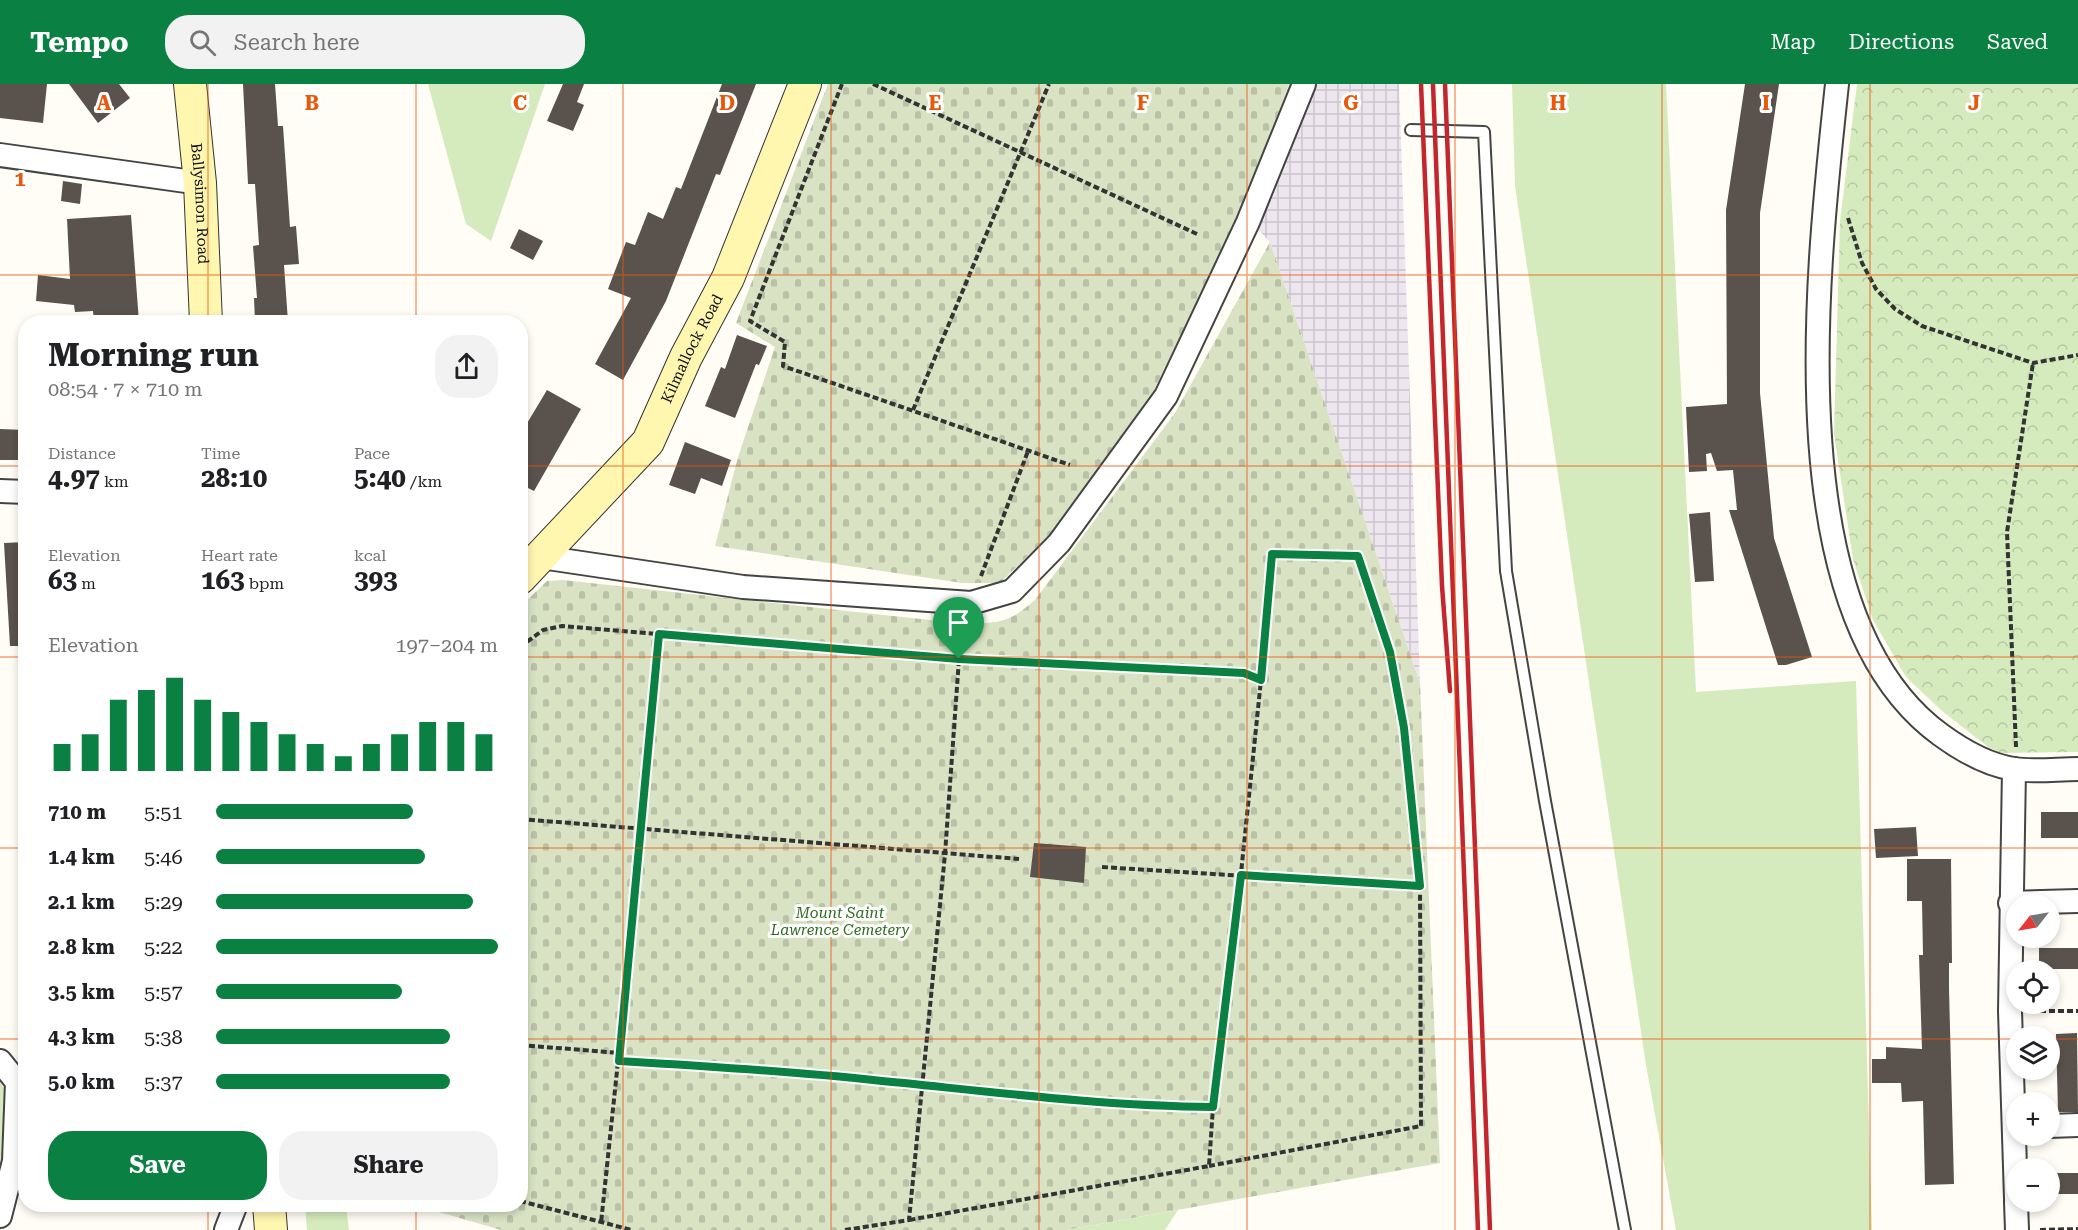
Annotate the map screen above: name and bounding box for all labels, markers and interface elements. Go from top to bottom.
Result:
search box [165,15,585,69]
text: Tempo [30,26,129,59]
icon: search [186,26,219,59]
text: Search here [234,30,360,55]
text: Map [1771,30,1815,54]
text: Directions [1848,30,1954,54]
text: Saved [1987,30,2048,54]
text: A [97,91,112,115]
text: B [305,91,319,115]
text: C [513,91,527,115]
text: D [719,91,735,115]
text: E [929,91,942,115]
text: F [1137,91,1149,115]
text: G [1343,91,1359,115]
text: H [1550,91,1566,115]
text: I [1762,91,1770,115]
text: J [1968,91,1980,115]
street label: Ballysimon Road [187,142,213,265]
text: 1 [14,167,26,191]
street label: Kilmallock Road [658,291,727,406]
text: Morning run [48,335,259,374]
button: share [435,335,498,398]
text: 08:54 · 7 × 710 m [48,377,203,401]
text: Distance [48,444,116,463]
text: Time [201,444,240,463]
text: Pace [354,444,390,463]
text: 4.97 [48,463,100,493]
text: 28:10 [201,463,267,493]
text: 5:40 [354,463,406,493]
text: km [100,472,129,491]
text: /km [406,472,442,491]
text: Elevation [48,546,121,565]
text: Heart rate [201,546,278,565]
text: kcal [354,546,386,565]
text: 63 [48,565,77,595]
text: 163 [201,565,245,595]
text: 393 [354,565,398,595]
text: m [77,574,96,593]
text: bpm [245,574,284,593]
pin [933,597,984,659]
icon: arrive [942,606,975,639]
text: Elevation [48,633,139,657]
text: 197–204 m [395,633,498,657]
text: 710 m [48,800,106,824]
text: 5:51 [144,800,183,824]
text: 1.4 km [48,845,115,869]
text: 5:46 [144,845,183,869]
text: 2.1 km [48,890,115,914]
text: 5:29 [144,890,183,914]
north arrow [2006,894,2060,948]
map controls [2006,894,2060,1212]
park label: Mount Saint Lawrence Cemetery [770,904,910,939]
text: 2.8 km [48,935,115,959]
text: 5:22 [144,935,183,959]
button: locate [2006,960,2060,1014]
text: 3.5 km [48,980,115,1004]
text: 5:57 [144,980,183,1004]
text: 4.3 km [48,1025,115,1049]
text: 5:38 [144,1025,183,1049]
button: layers [2006,1026,2060,1080]
text: 5.0 km [48,1070,115,1094]
text: 5:37 [144,1070,183,1094]
button: + [2006,1092,2060,1146]
button: Save [48,1131,267,1200]
button: Share [279,1131,498,1200]
button: − [2006,1158,2060,1212]

